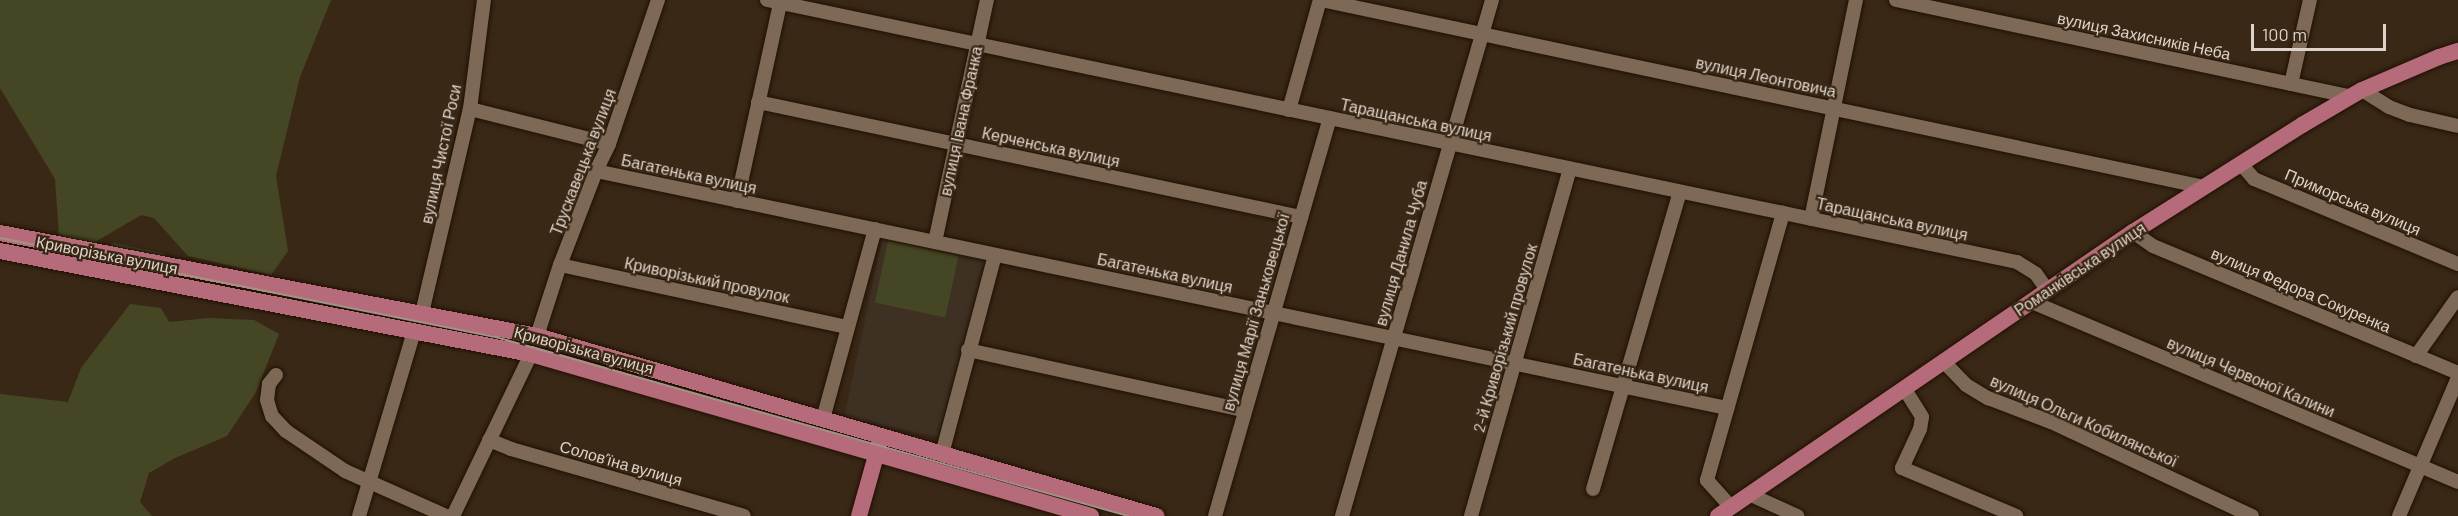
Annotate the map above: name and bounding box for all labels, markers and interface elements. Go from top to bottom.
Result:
street label: вулиця Захисників Неба [2056,8,2232,64]
scale bar [2254,12,2389,50]
text: 100 m [2262,23,2307,45]
street label: вулиця Івана Франка [936,44,986,198]
street label: вулиця Леонтовича [1694,53,1838,101]
street label: вулиця Чистої Роси [417,82,465,226]
street label: Трускавецька вулиця [546,86,620,238]
street label: Таращанська вулиця [1339,95,1493,145]
street label: Керченська вулиця [980,123,1122,171]
street label: Багатенька вулиця [620,150,758,198]
street label: Приморська вулиця [2282,165,2424,239]
street label: вулиця Данила Чуба [1371,178,1431,328]
street label: Таращанська вулиця [1815,194,1969,244]
street label: вулиця Марії Заньковецької [1219,211,1293,413]
street label: Романківська вулиця [2011,218,2149,320]
street label: Криворізька вулиця [35,232,179,278]
street label: 2-й Криворізький провулок [1469,242,1541,434]
street label: вулиця Федора Сокуренка [2208,243,2394,337]
street label: Багатенька вулиця [1096,249,1234,297]
street label: Криворізький провулок [623,253,791,307]
street label: Криворізька вулиця [512,322,656,378]
street label: вулиця Червоної Калини [2164,333,2338,421]
street label: Багатенька вулиця [1572,349,1710,397]
street label: вулиця Ольги Кобилянської [1987,371,2181,471]
street label: Соловʼїна вулиця [558,436,684,490]

